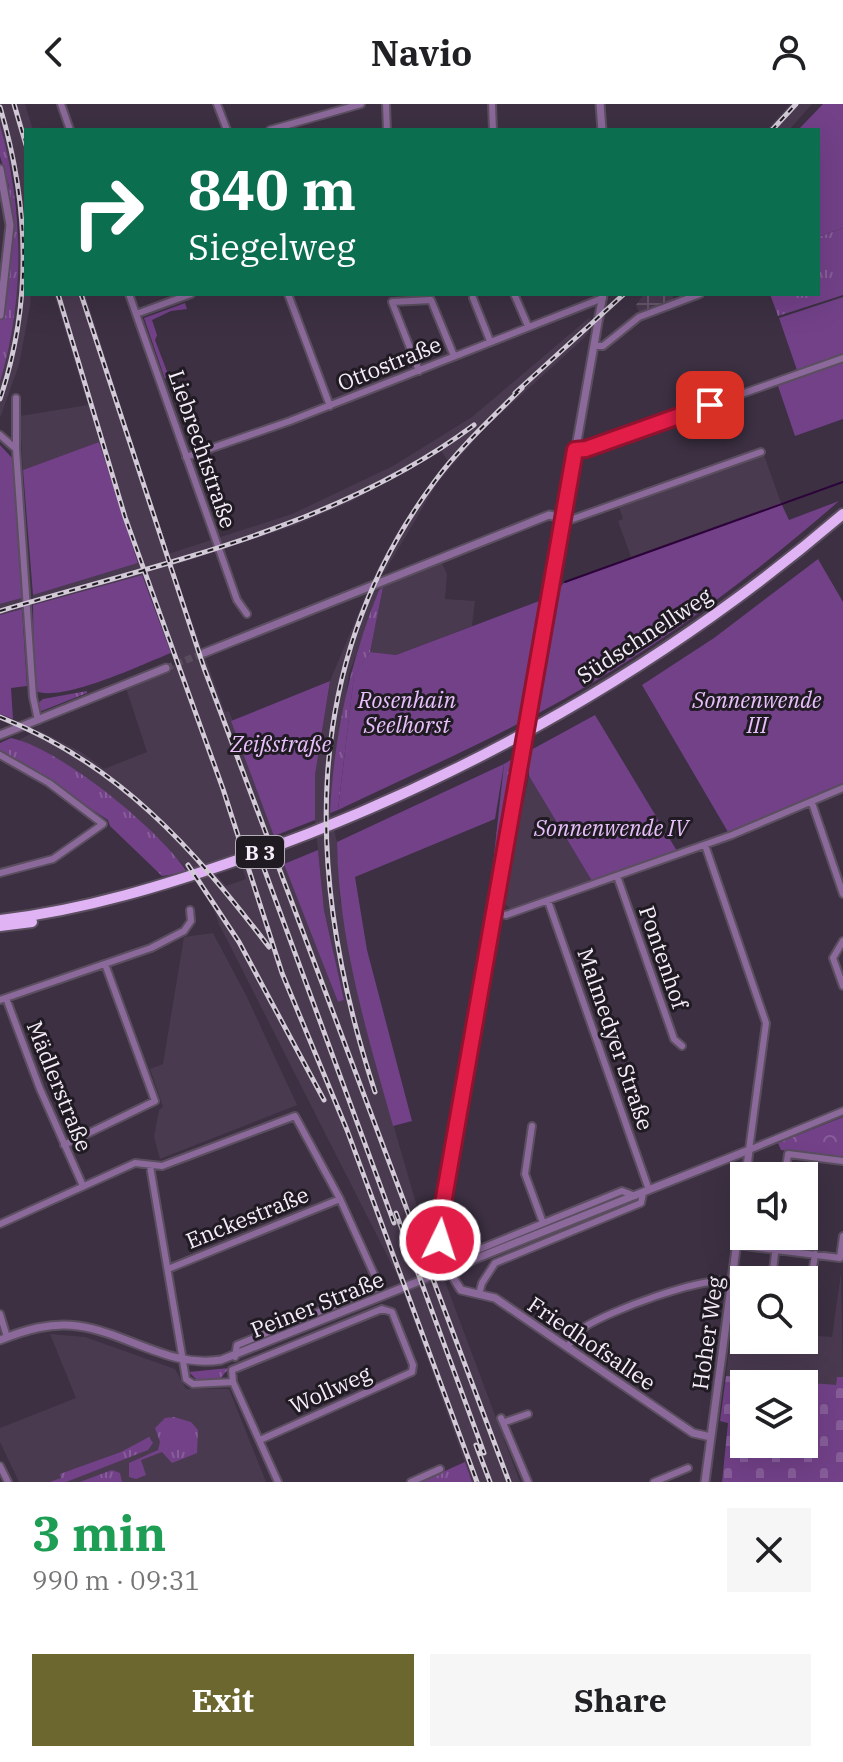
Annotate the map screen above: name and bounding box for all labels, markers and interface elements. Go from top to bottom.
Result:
text: Navio [371,29,472,76]
icon: back [32,30,76,74]
icon: person [767,30,811,74]
text: 840 m [188,153,356,225]
icon: right [56,160,160,264]
text: Siegelweg [188,223,356,270]
street label: Ottostraße [333,329,445,397]
street label: Liebrechtstraße [162,366,244,532]
pin [676,371,744,439]
icon: arrive [688,383,732,427]
street label: Südschnellweg [571,580,717,690]
park label: Rosenhain Seelhorst [357,685,456,739]
park label: Sonnenwende III [691,685,822,739]
park label: Zeißstraße [230,729,332,758]
park label: Sonnenwende IV [533,813,691,842]
road number: B 3 [236,836,284,868]
street label: Pontenhof [633,902,696,1014]
street label: Malmedyer Straße [571,944,661,1134]
street label: Mädlerstraße [21,1016,99,1156]
map controls [730,1162,818,1458]
button: sound [730,1162,818,1250]
street label: Enckestraße [181,1179,313,1255]
position arrow [398,1198,482,1282]
street label: Peiner Straße [246,1264,388,1344]
button: search [730,1266,818,1354]
street label: Hoher Weg [685,1274,729,1392]
street label: Friedhofsallee [522,1289,662,1397]
street label: Wollweg [285,1358,375,1420]
button: layers [730,1370,818,1458]
text: 3 min [32,1502,166,1564]
button: close [727,1508,811,1592]
text: 990 m · 09:31 [32,1563,200,1597]
button: Exit [32,1654,414,1746]
button: Share [430,1654,811,1746]

